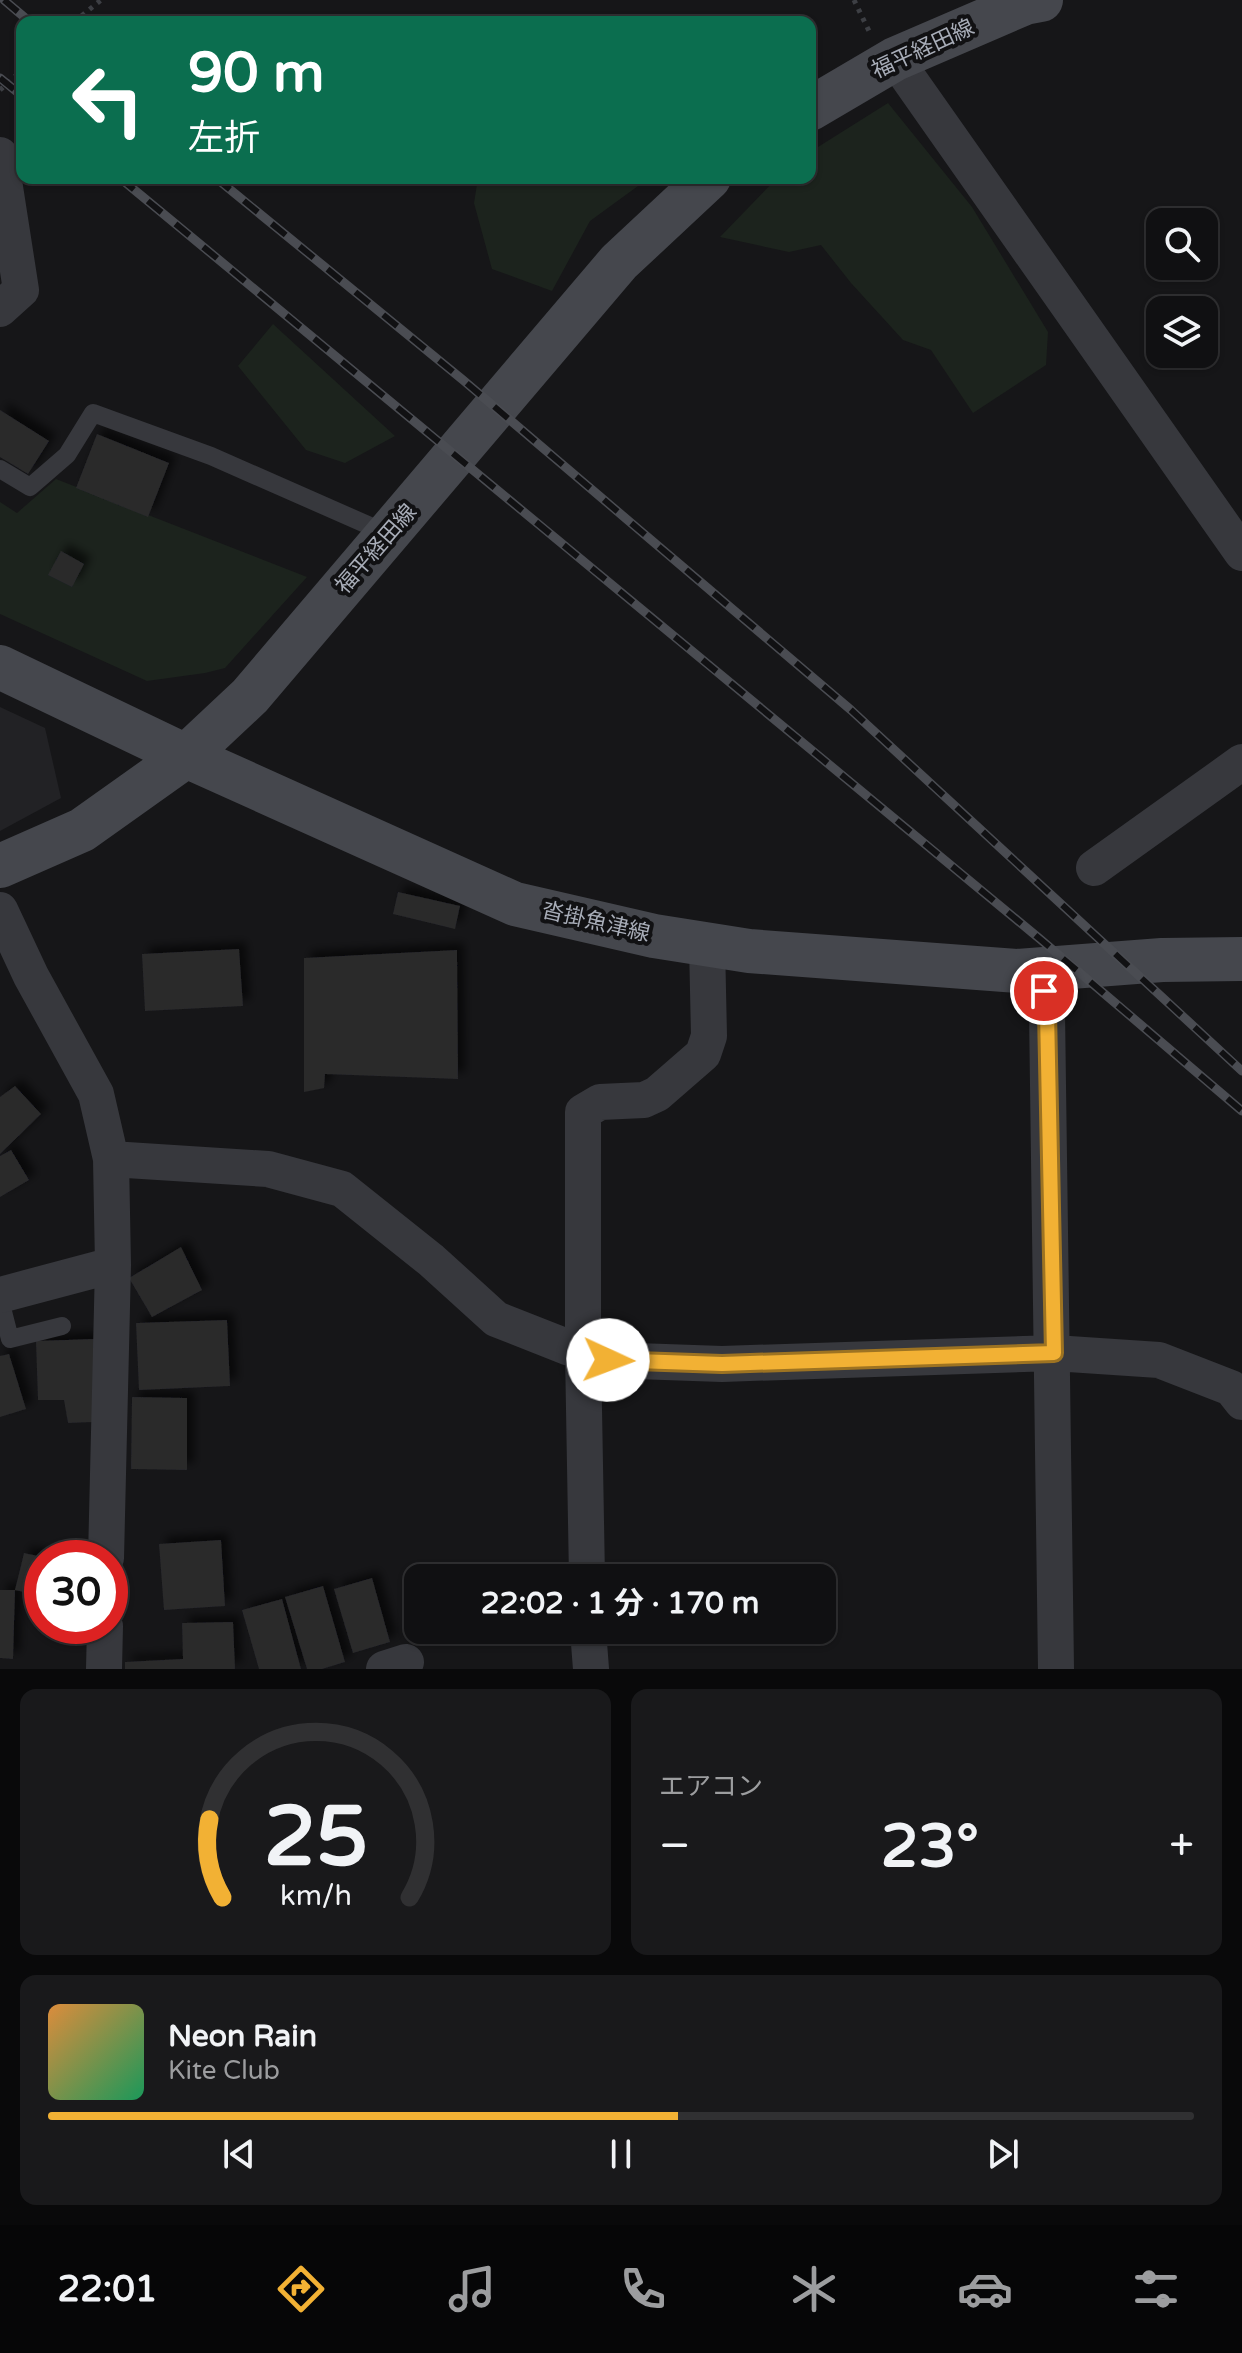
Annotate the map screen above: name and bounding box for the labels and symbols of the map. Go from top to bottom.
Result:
street label: 福平経田線 [868,14,978,84]
street label: 福平経田線 [330,499,422,599]
street label: 沓掛魚津線 [539,897,653,947]
pin [1010,957,1078,1025]
position arrow [566,1318,650,1402]
speed limit sign: 30 [24,1540,128,1644]

